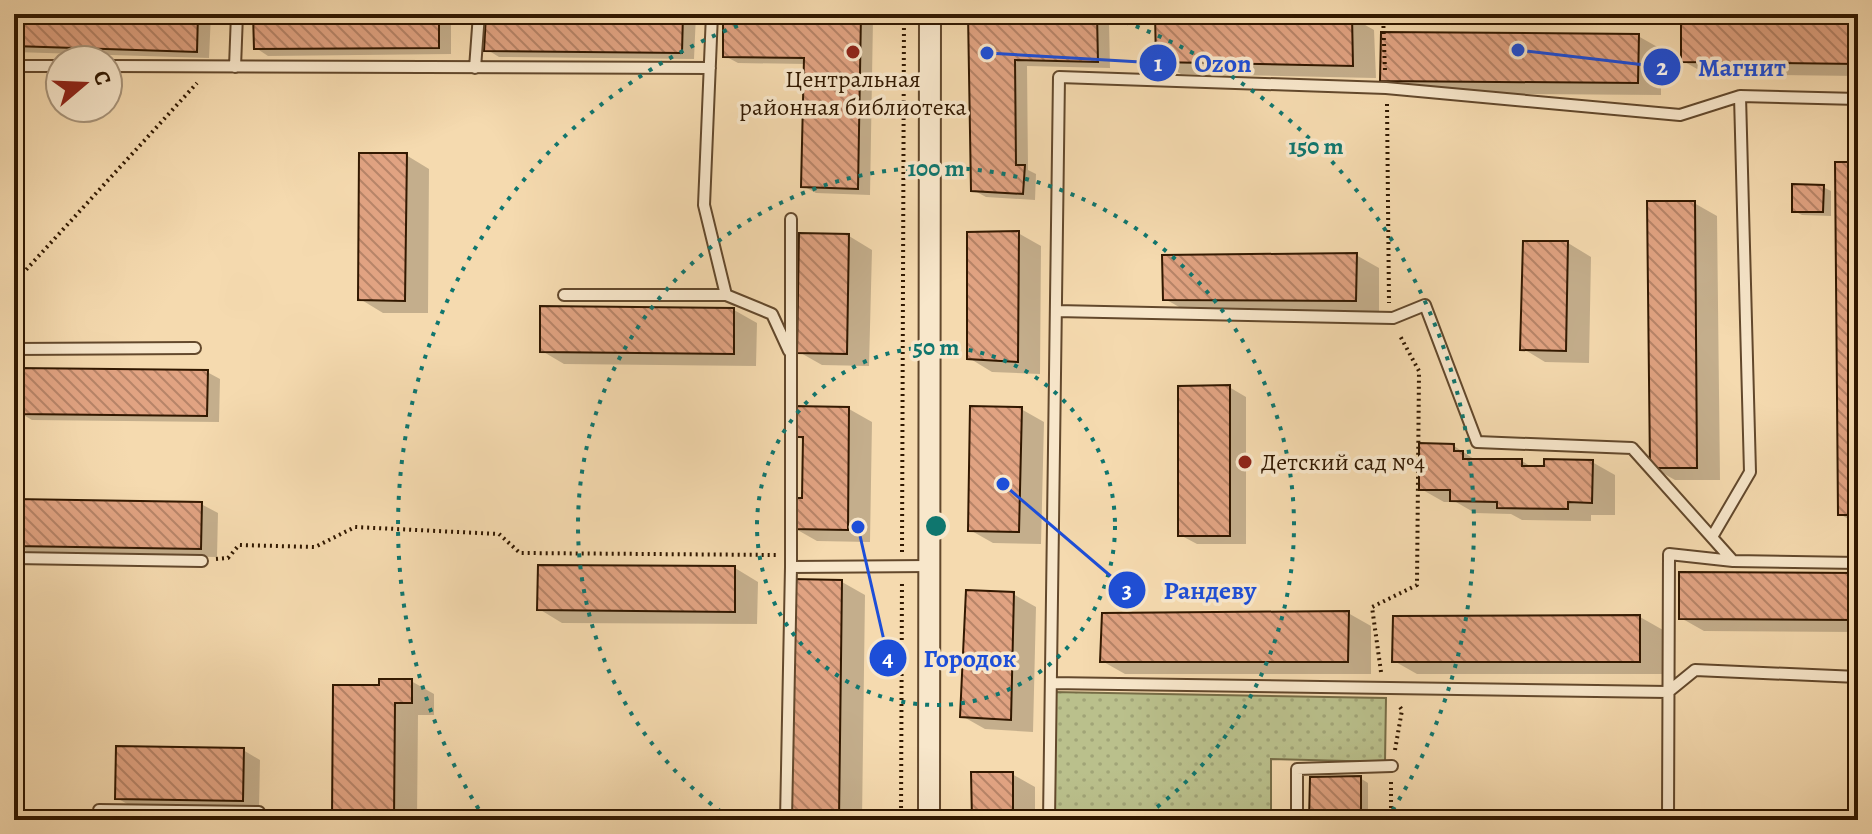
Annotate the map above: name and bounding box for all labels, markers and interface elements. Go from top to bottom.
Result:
callout: Ozon [1138,38,1268,88]
callout: Магнит [1642,42,1802,92]
marker: Центральная районная библиотека [844,43,862,61]
north arrow [44,44,124,124]
text: Ozon [1194,46,1252,81]
text: 1 [1154,47,1163,79]
text: Магнит [1698,50,1786,85]
text: 2 [1656,51,1668,83]
place label: Центральная районная библиотека [739,63,967,123]
text: С [86,67,118,89]
text: 150 m [1288,130,1344,162]
text: 100 m [907,152,965,184]
text: 50 m [913,331,959,363]
place label: Детский сад №4 [1261,446,1425,478]
marker: Детский сад №4 [1236,453,1254,471]
centre of rings [922,512,950,540]
callout: Рандеву [1107,565,1272,615]
text: Рандеву [1164,573,1257,608]
text: 3 [1122,574,1132,606]
callout: Городок [868,633,1032,683]
text: Городок [924,641,1016,676]
text: 4 [882,642,894,674]

